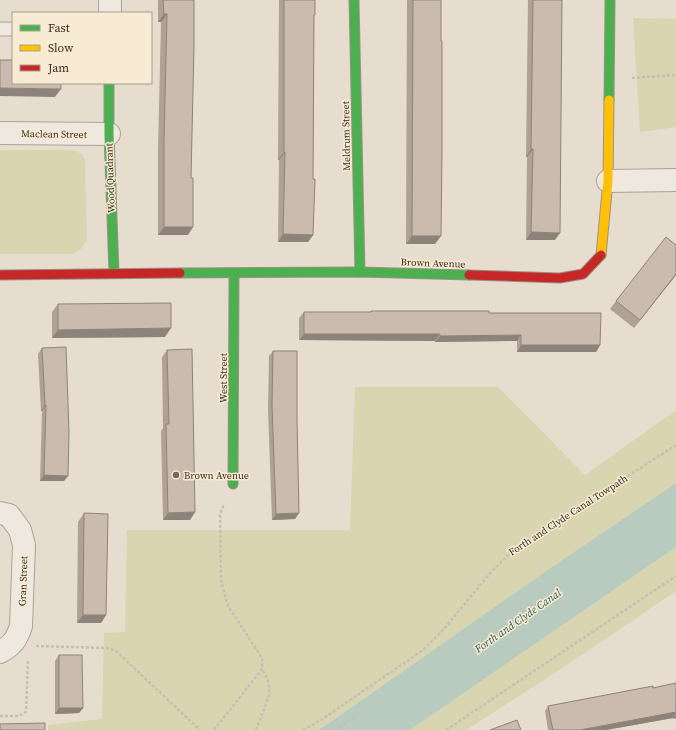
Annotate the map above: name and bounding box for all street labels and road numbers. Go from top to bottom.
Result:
street label: Meldrum Street [339,100,353,171]
street label: Maclean Street [21,127,88,141]
street label: Wood Quadrant [102,142,118,213]
street label: Brown Avenue [400,255,466,271]
street label: West Street [217,352,230,403]
street label: Forth and Clyde Canal Towpath [506,472,630,558]
street label: Gran Street [16,555,30,606]

